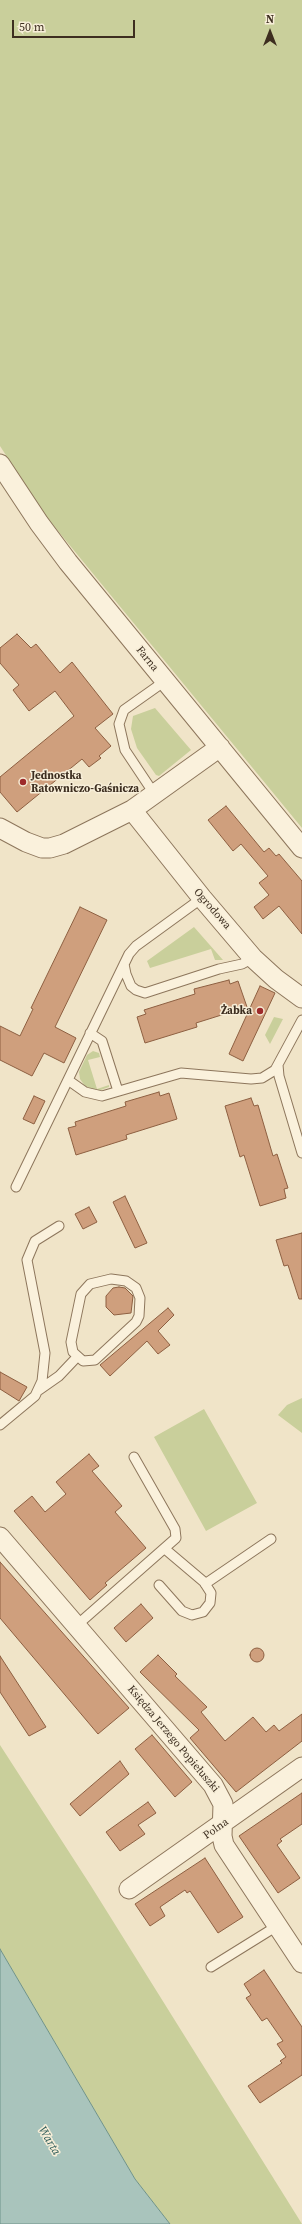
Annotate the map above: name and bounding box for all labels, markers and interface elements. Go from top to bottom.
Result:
scale bar [14,12,137,38]
north arrow [250,12,290,52]
text: N [266,12,274,27]
text: 50 m [19,19,45,35]
street label: Farna [133,644,161,674]
place label: Jednostka Ratowniczo-Gaśnicza [31,769,139,795]
marker: Jednostka Ratowniczo-Gaśnicza [18,777,28,787]
street label: Ogrodowa [191,886,233,932]
place label: Żabka [221,1004,252,1018]
marker: Żabka [255,1006,265,1016]
street label: Księdza Jerzego Popiełuszki [124,1683,222,1795]
street label: Polna [201,1816,231,1842]
water label: Warta [35,2124,63,2158]

